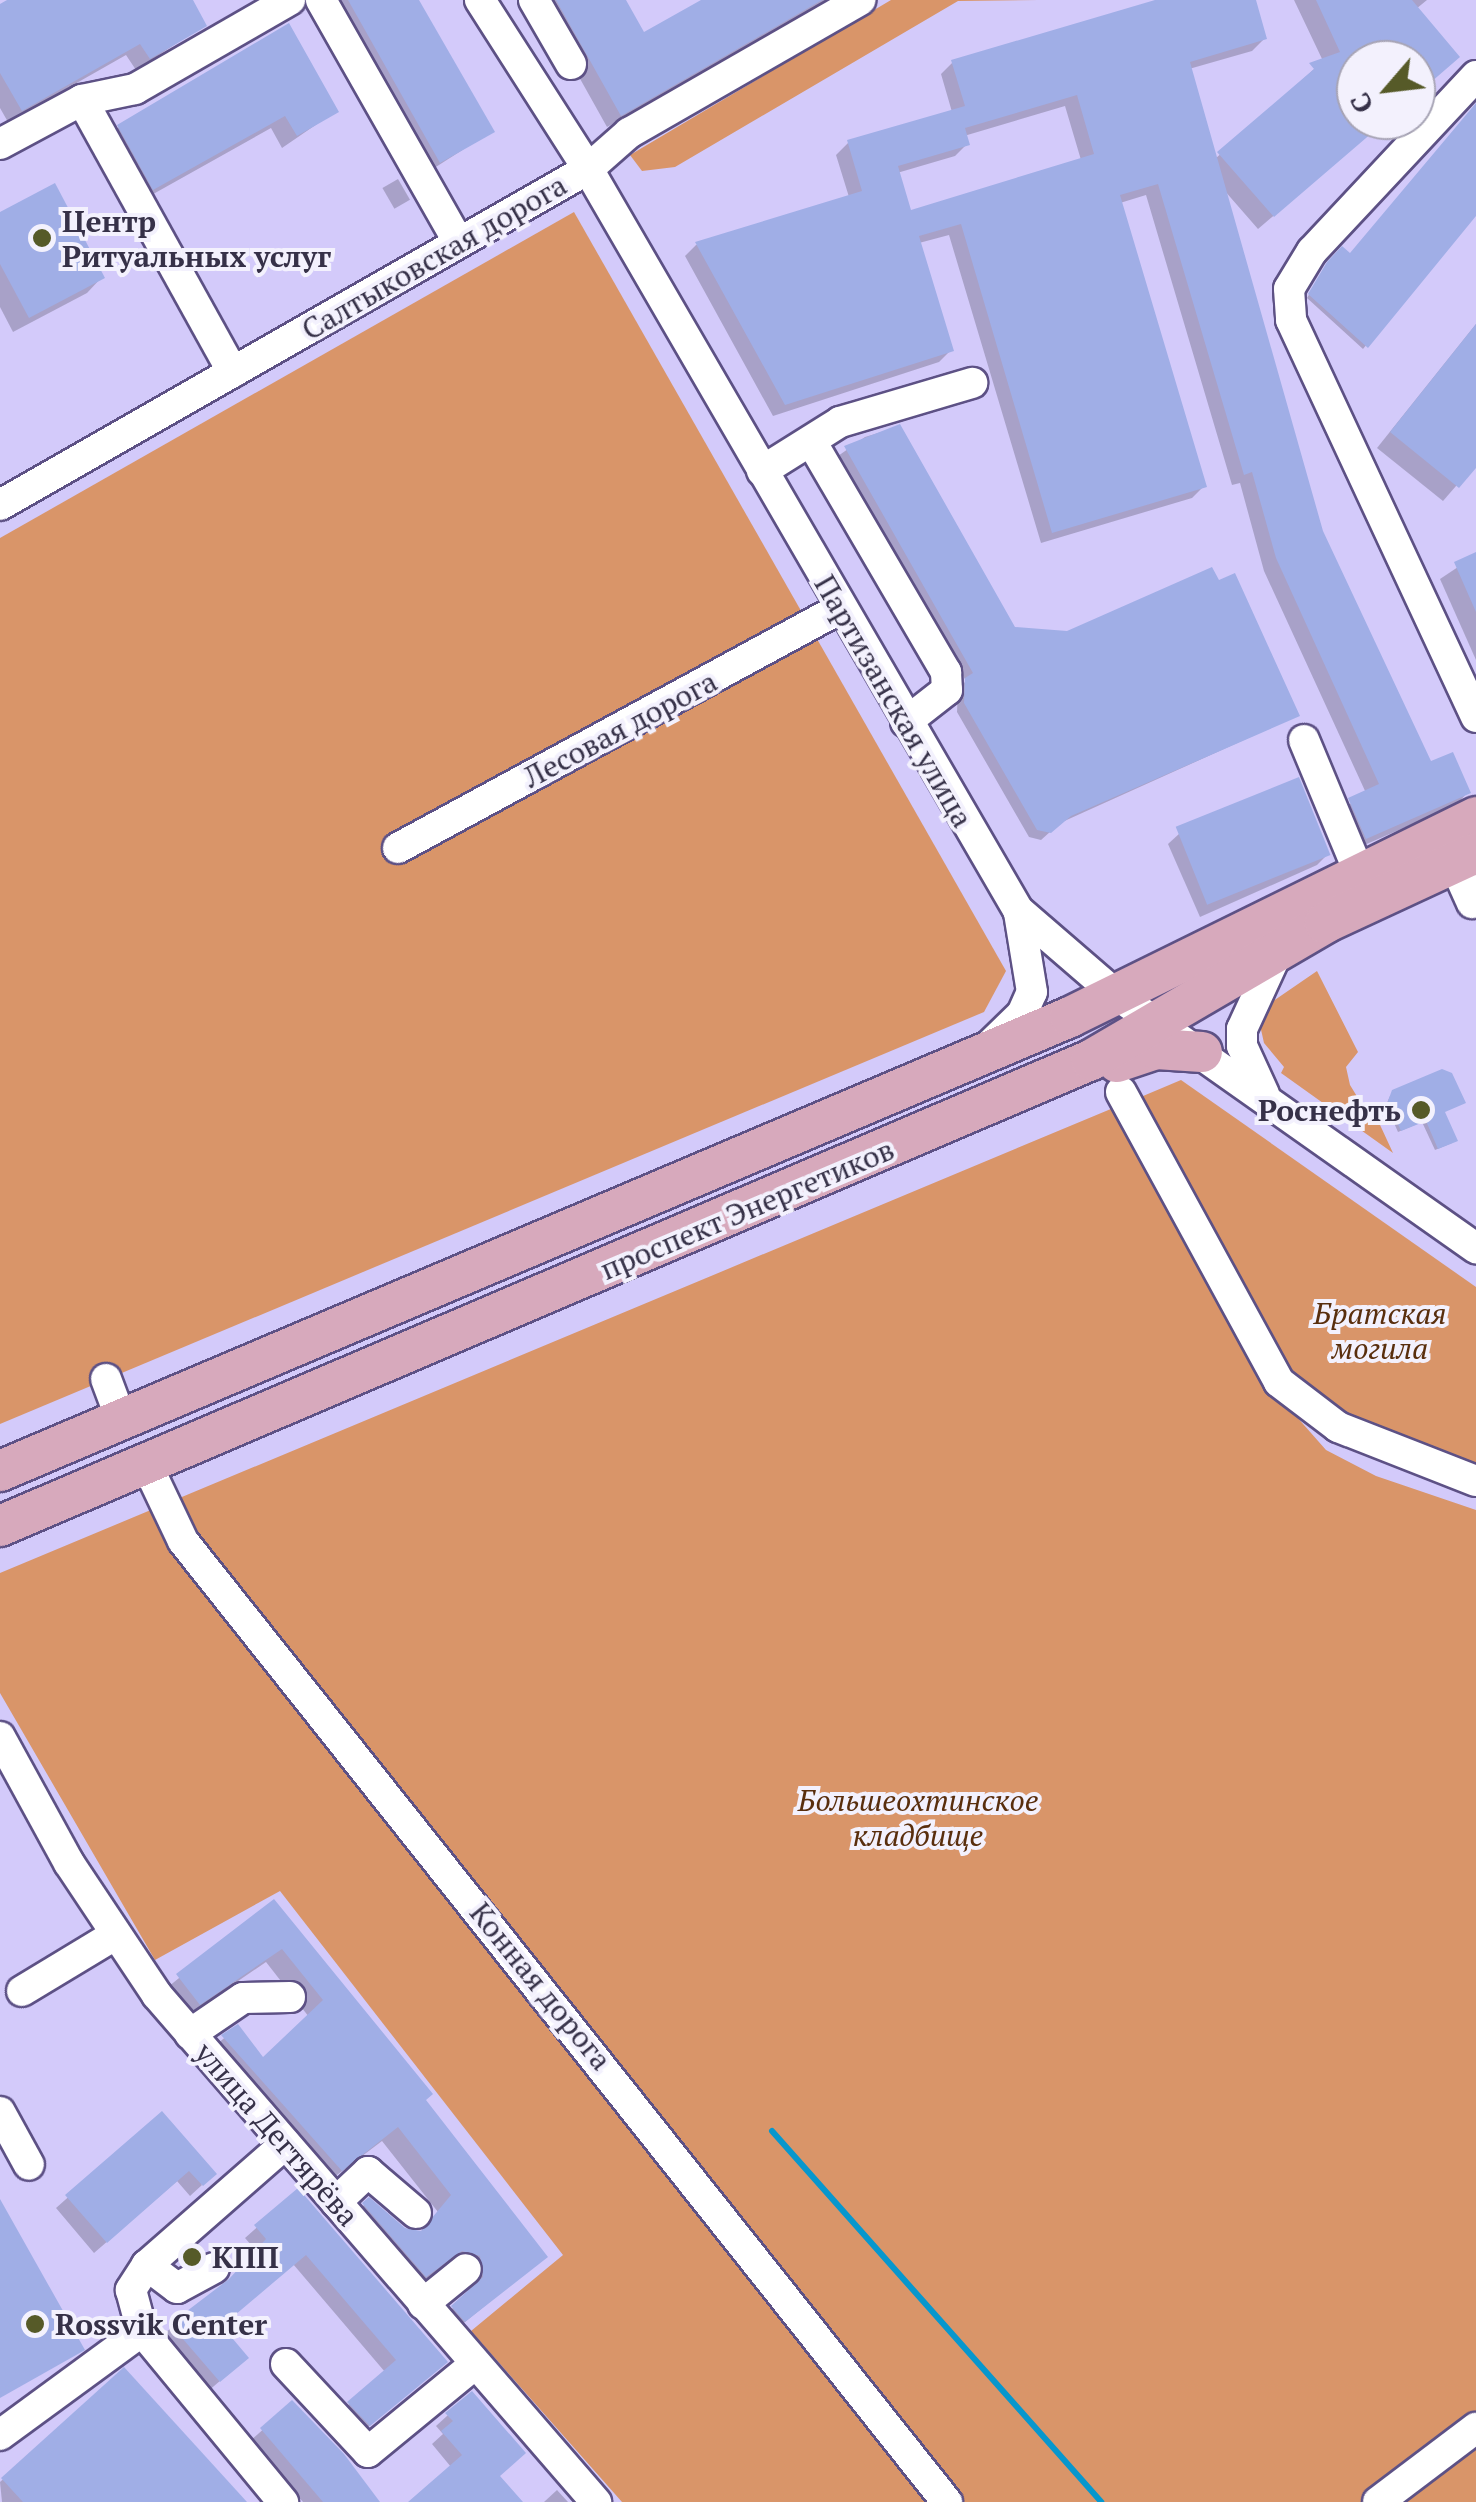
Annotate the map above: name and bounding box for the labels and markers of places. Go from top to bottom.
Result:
place label: Центр Ритуальных услуг [62,203,331,274]
marker: Центр Ритуальных услуг [31,227,53,249]
place label: Роснефть [1258,1092,1401,1128]
marker: Роснефть [1410,1099,1432,1121]
place label: КПП [212,2239,279,2275]
marker: КПП [181,2246,203,2268]
place label: Rossvik Center [55,2306,267,2342]
marker: Rossvik Center [24,2313,46,2335]

